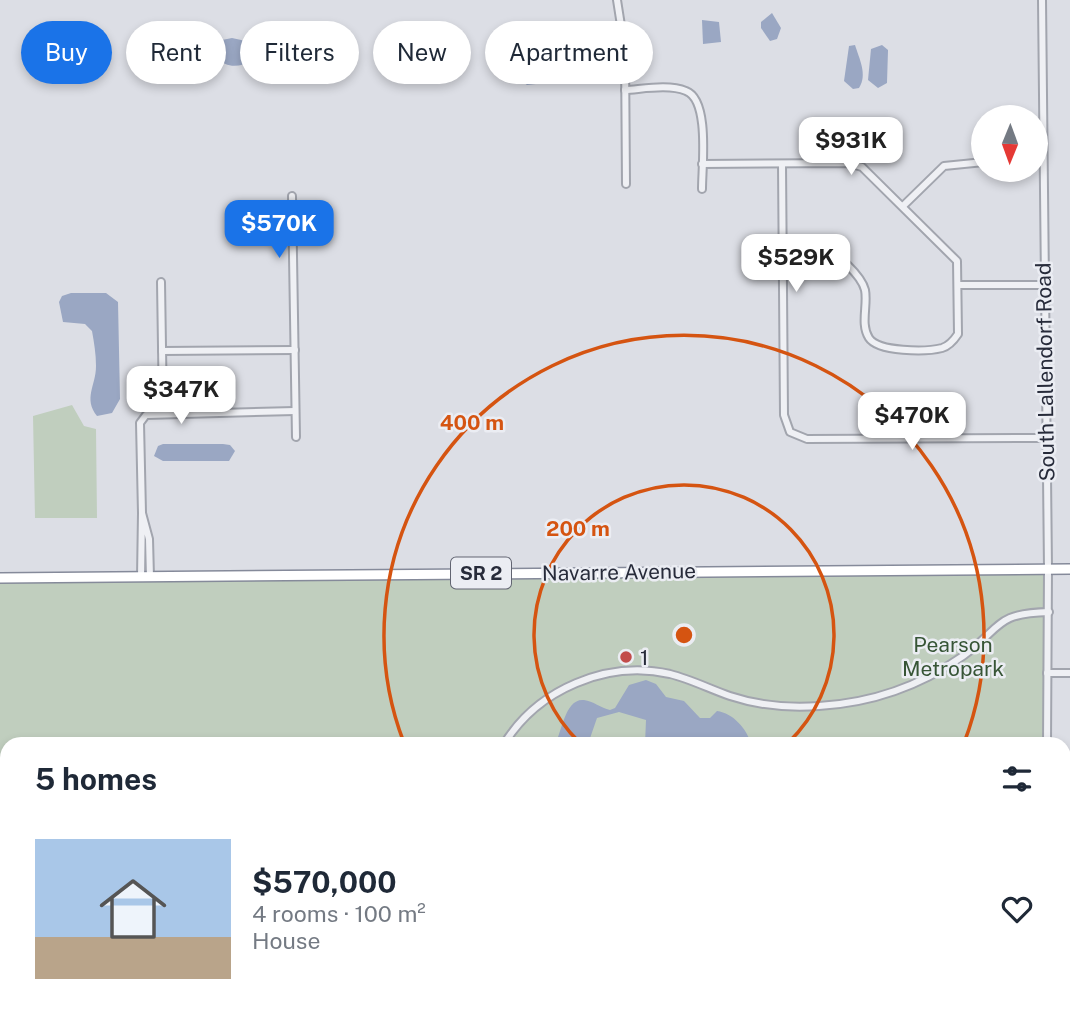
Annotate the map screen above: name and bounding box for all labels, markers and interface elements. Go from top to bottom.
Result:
chip: Buy [21,21,112,84]
chip: Rent [126,21,226,84]
chip: Filters [240,21,359,84]
chip: New [373,21,471,84]
chip: Apartment [485,21,653,84]
north arrow [971,105,1048,182]
map controls [971,105,1048,182]
pin: $931K [802,118,900,177]
text: $931K [815,126,887,153]
pin: $570K [230,201,328,260]
text: $570K [241,209,317,236]
pin: $529K [747,234,845,294]
text: $529K [757,243,835,270]
street label: South Lallendorf Road [1031,262,1059,482]
pin: $347K [132,366,230,426]
text: $347K [143,375,219,402]
pin: $470K [863,392,961,452]
text: $470K [874,401,950,428]
text: 400 m [440,410,504,435]
text: 200 m [546,516,610,541]
road number: SR 2 [451,558,511,588]
street label: Navarre Avenue [542,558,696,586]
centre of rings [672,623,696,647]
park label: Pearson Metropark [902,632,1004,681]
place label: 1 [640,645,649,670]
marker: 1 [618,649,634,665]
icon: filters [998,760,1036,798]
text: 5 homes [35,761,157,797]
text: $570,000 [252,864,397,900]
icon: home [91,867,175,951]
icon: heart [998,890,1036,928]
text: 4 rooms · 100 m² [252,900,426,927]
text: House [252,927,320,954]

